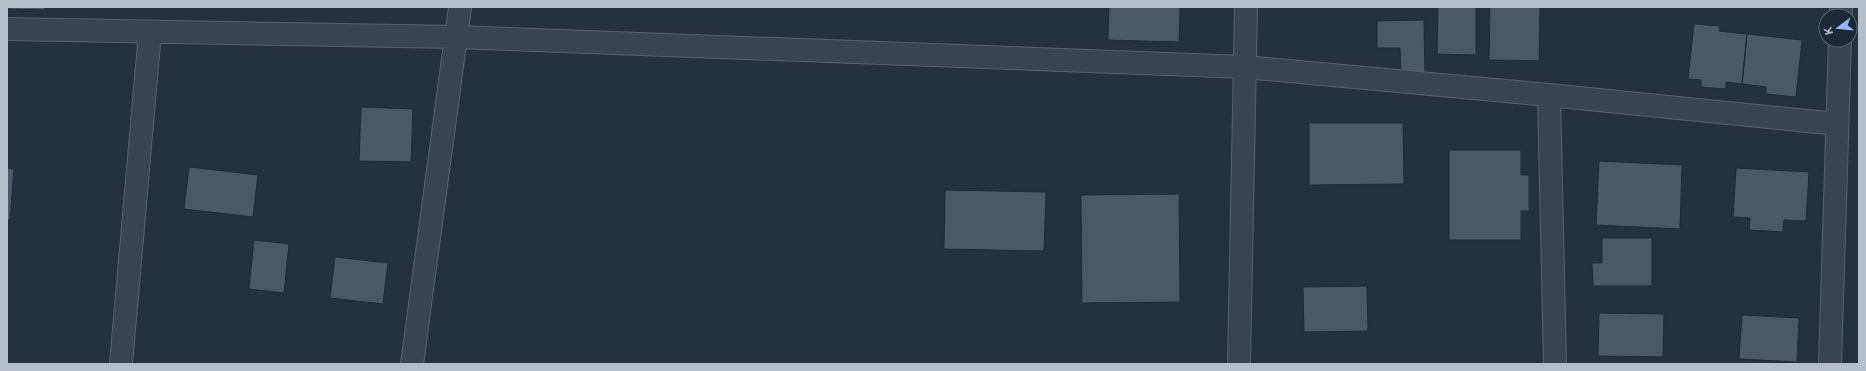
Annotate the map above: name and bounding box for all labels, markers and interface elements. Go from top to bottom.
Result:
north arrow [1818,8,1858,48]
text: K [1821,25,1836,36]

